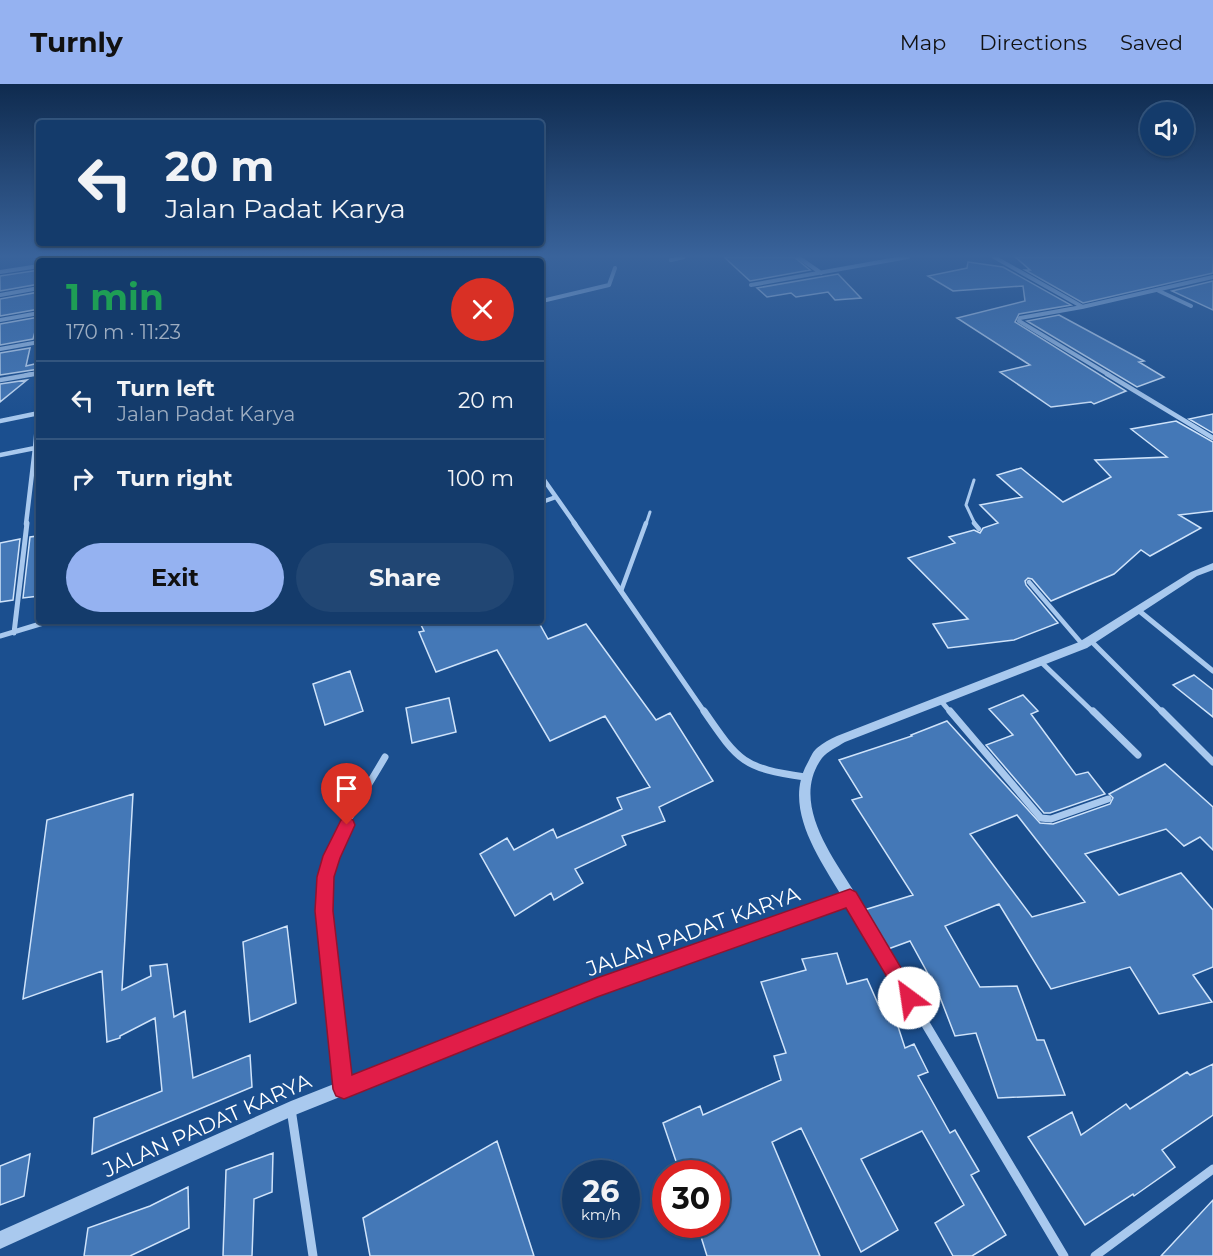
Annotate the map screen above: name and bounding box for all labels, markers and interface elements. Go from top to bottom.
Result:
text: Turnly [30,25,123,59]
text: Map [900,30,946,55]
text: Directions [979,30,1087,55]
text: Saved [1120,30,1183,55]
map controls [1140,102,1194,156]
button: sound [1140,102,1194,156]
text: 20 m [165,140,274,192]
icon: left [66,144,144,222]
text: Jalan Padat Karya [165,192,406,225]
text: 1 min [66,275,164,319]
button: close [451,278,514,341]
text: 170 m · 11:23 [66,320,181,344]
text: Turn left [117,375,215,402]
icon: left [66,384,99,417]
text: 20 m [458,387,514,414]
text: Jalan Padat Karya [117,402,295,426]
icon: right [66,462,99,495]
text: Turn right [117,465,232,492]
text: 100 m [448,465,514,492]
button: Exit [66,543,284,612]
button: Share [296,543,514,612]
pin [321,763,372,825]
icon: arrive [330,772,363,805]
street label: JALAN PADAT KARYA [582,880,804,982]
position arrow [877,966,941,1030]
street label: JALAN PADAT KARYA [98,1067,316,1183]
speed limit sign: 30 [652,1160,730,1238]
text: 26 [583,1173,619,1210]
text: km/h [581,1205,621,1224]

